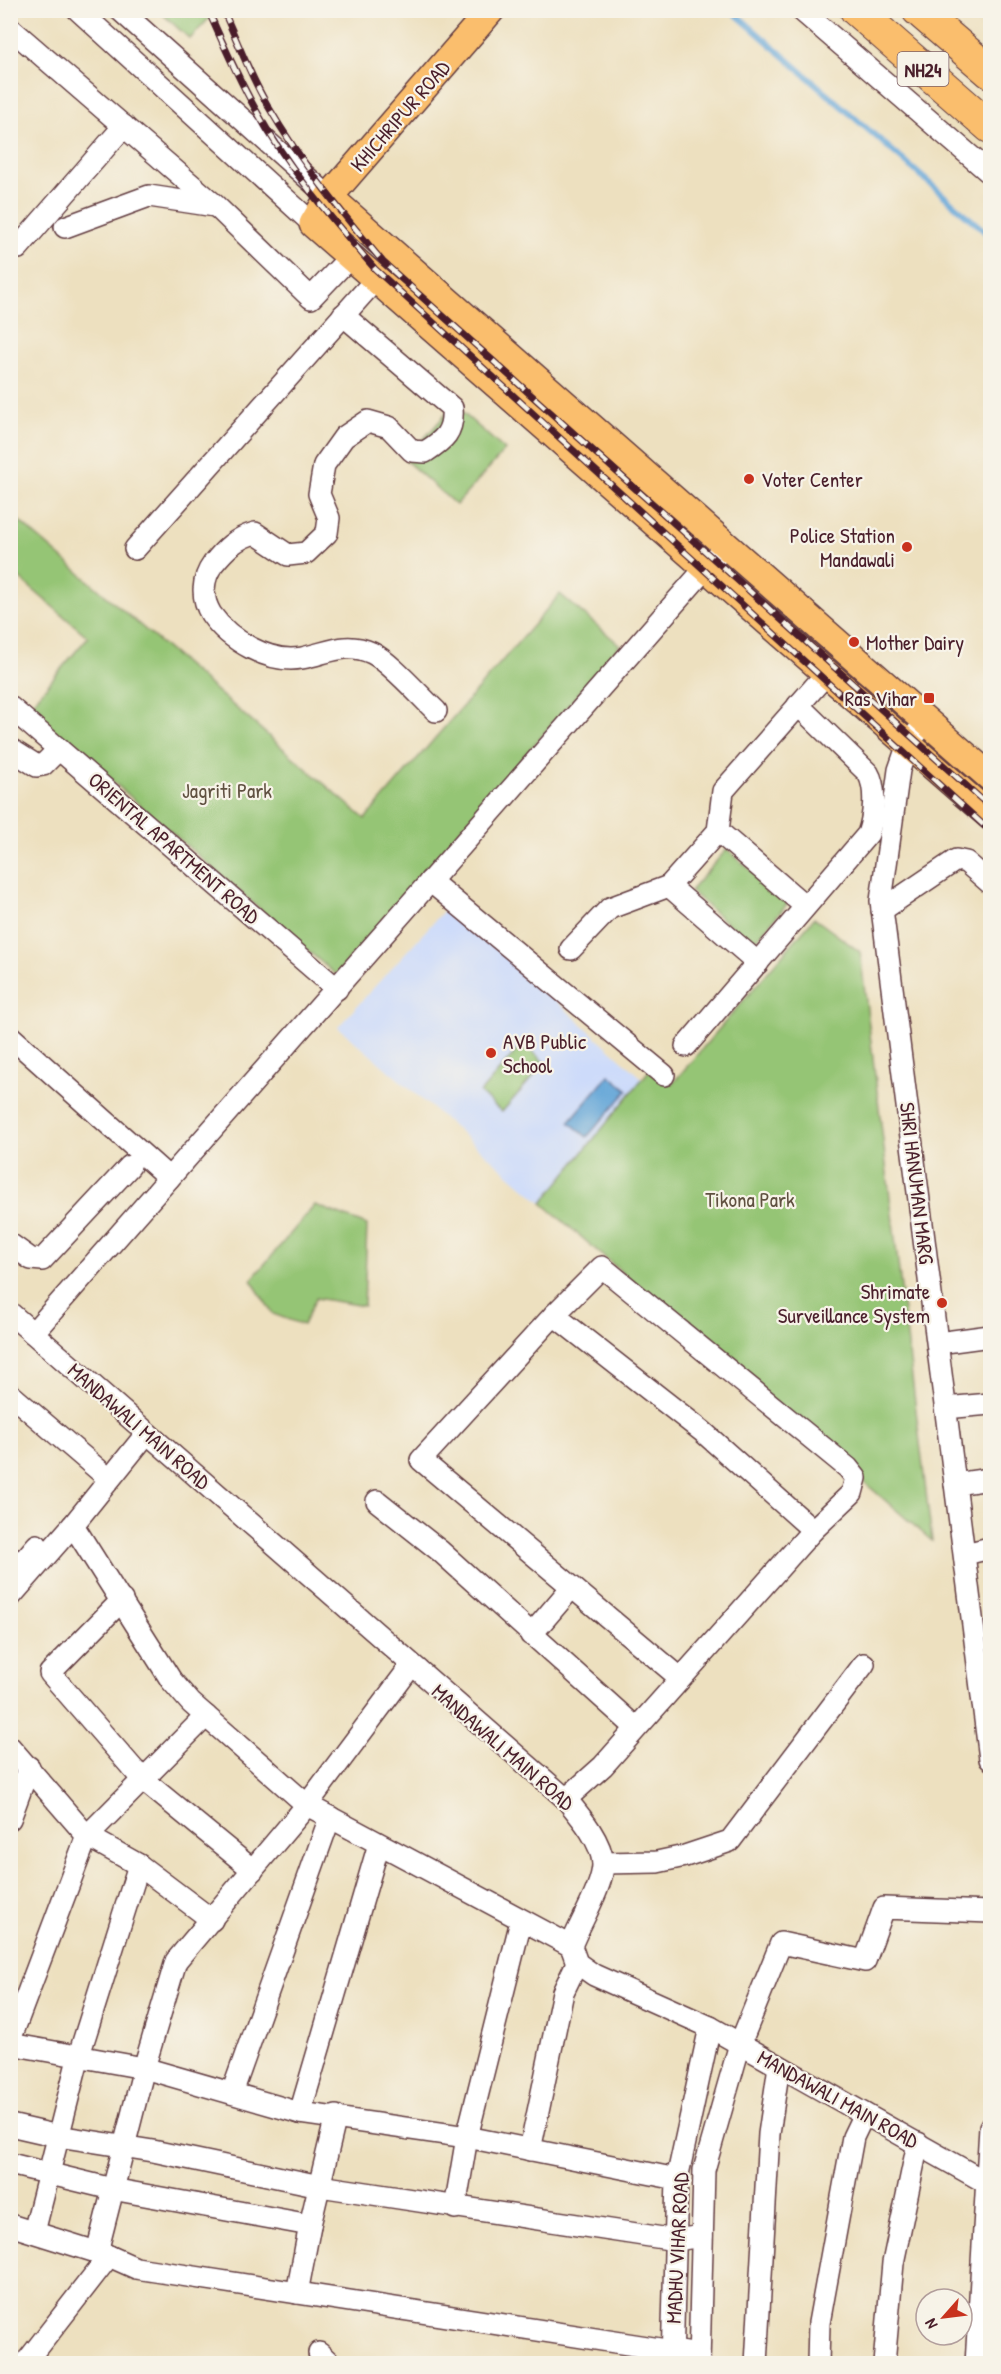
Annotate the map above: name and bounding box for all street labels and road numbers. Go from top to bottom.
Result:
road number: NH24 [898,52,948,86]
street label: KHICHRIPUR ROAD [343,54,457,178]
street label: ORIENTAL APARTMENT ROAD [82,765,266,931]
street label: SHRI HANUMAN MARG [893,1101,941,1265]
street label: MANDAWALI MAIN ROAD [62,1356,216,1496]
street label: MANDAWALI MAIN ROAD [426,1677,580,1817]
street label: MANDAWALI MAIN ROAD [752,2043,924,2155]
street label: MADHU VIHAR ROAD [659,2172,695,2324]

